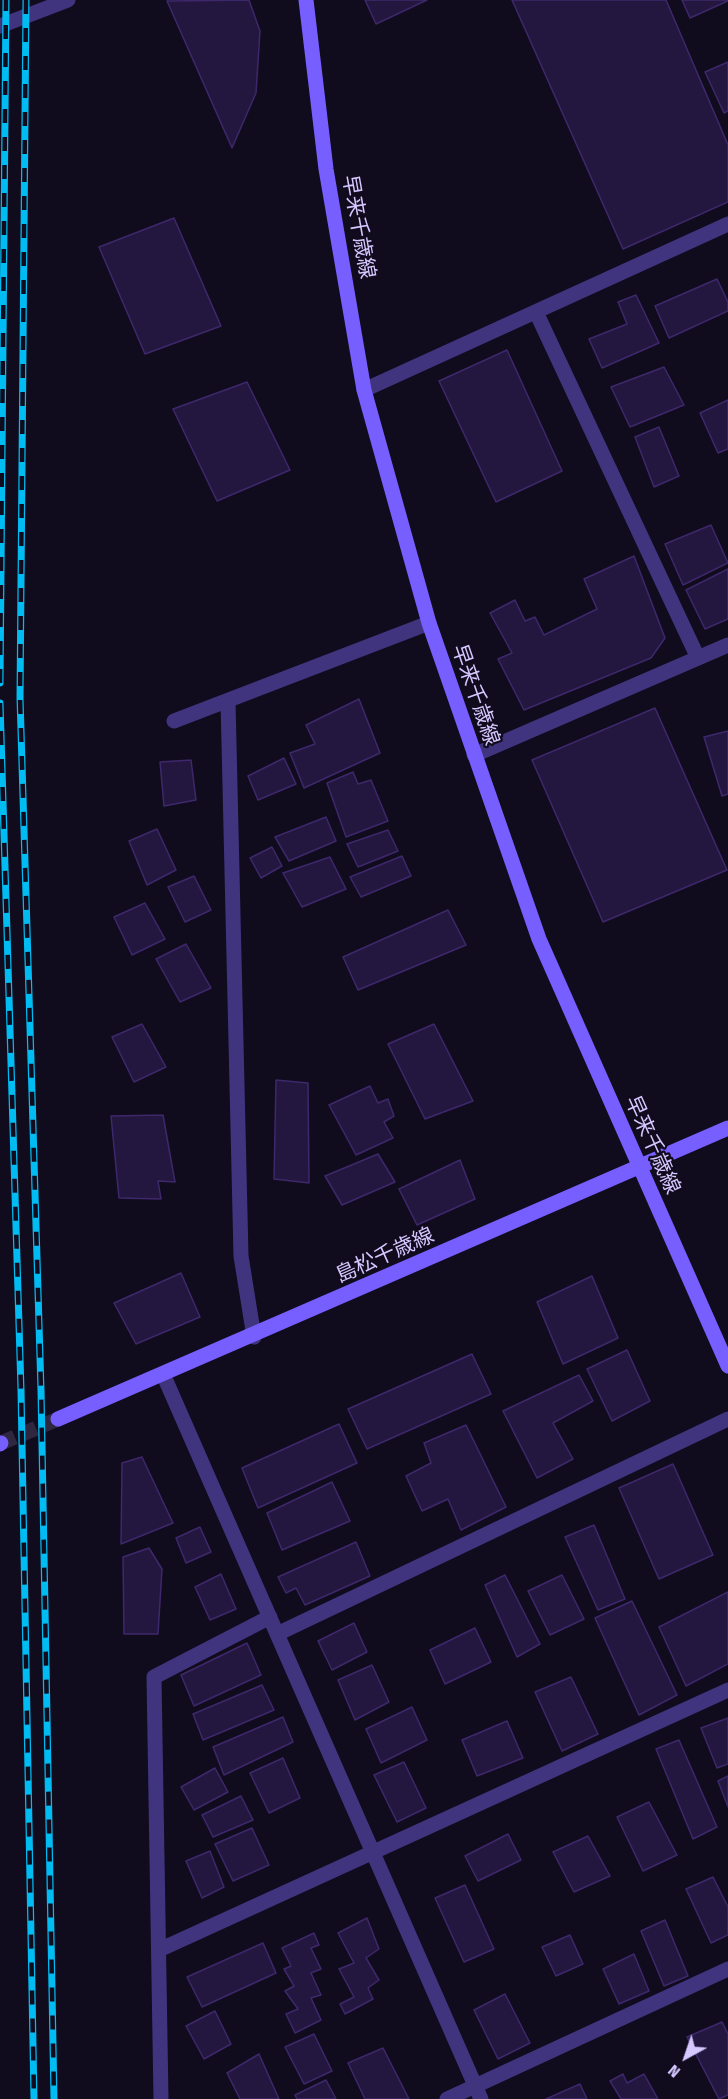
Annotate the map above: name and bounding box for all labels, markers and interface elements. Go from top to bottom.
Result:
street label: 早来千歳線 [336,173,380,281]
street label: 早来千歳線 [446,641,504,749]
street label: 早来千歳線 [619,1092,685,1198]
street label: 島松千歳線 [332,1223,438,1289]
north arrow [656,2027,716,2087]
text: N [664,2061,684,2082]

